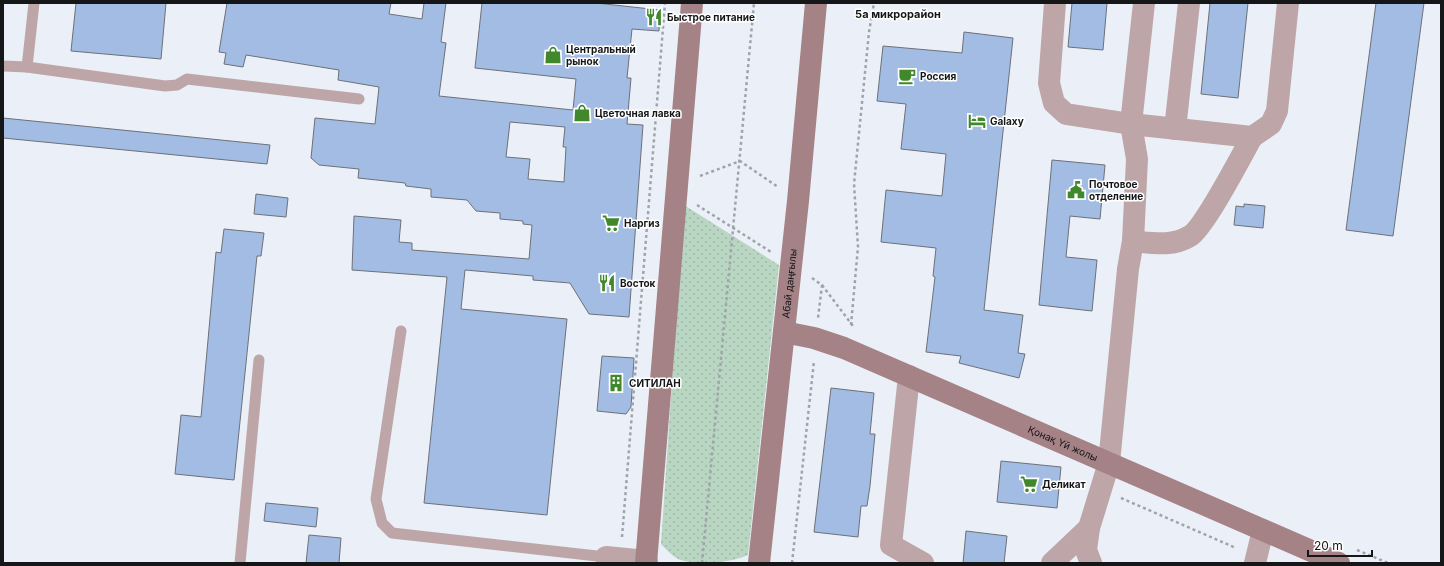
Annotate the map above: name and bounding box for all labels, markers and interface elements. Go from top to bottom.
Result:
restaurant icon: Быстрое питание [644,7,664,27]
district label: 5а микрорайон [855,7,941,21]
place label: Быстрое питание [667,11,755,23]
place label: Центральный рынок [566,43,636,67]
shop icon: Центральный рынок [543,45,563,65]
cafe icon: Россия [897,66,917,86]
place label: Россия [920,70,957,82]
shop icon: Цветочная лавка [572,103,592,123]
place label: Цветочная лавка [595,107,681,119]
hotel icon: Galaxy [967,111,987,131]
place label: Galaxy [990,115,1024,128]
place label: Почтовое отделение [1089,178,1143,202]
public building icon: Почтовое отделение [1066,180,1086,200]
supermarket icon: Наргиз [601,213,621,233]
place label: Наргиз [624,217,660,229]
street label: Абай даңғылы [779,248,799,319]
restaurant icon: Восток [597,273,617,293]
place label: Восток [620,277,656,289]
building icon: СИТИЛАН [606,373,626,393]
place label: СИТИЛАН [629,377,681,389]
street label: Қонақ Үй жолы [1026,423,1100,464]
supermarket icon: Деликат [1019,474,1039,494]
place label: Деликат [1042,478,1086,490]
scale bar [1308,532,1372,558]
text: 20 m [1314,538,1343,553]

